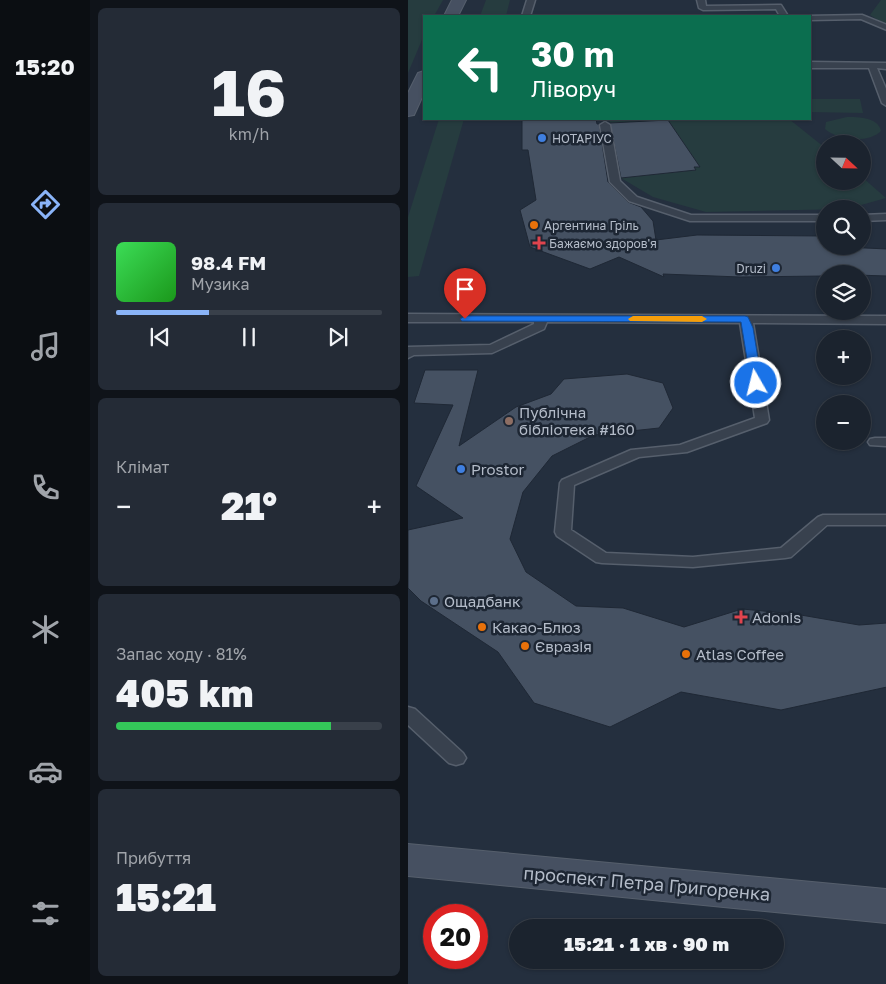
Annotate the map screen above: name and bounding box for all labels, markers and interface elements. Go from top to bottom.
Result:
text: 30 m [531,33,614,75]
icon: left [448,35,513,100]
text: 16 [212,52,286,130]
text: 15:20 [15,53,75,80]
text: Ліворуч [531,75,616,102]
text: km/h [229,124,269,144]
place label: НОТАРІУС [552,131,612,146]
marker: НОТАРІУС [536,132,548,144]
north arrow [816,135,870,190]
map controls [816,135,871,450]
icon: directions [28,187,63,222]
button: search [816,200,871,255]
place label: Аргентина Гріль [544,218,639,233]
marker: Аргентина Гріль [528,219,540,231]
place label: Бажаємо здоров'я [549,236,657,251]
marker: Бажаємо здоров'я [533,237,545,249]
text: 98.4 FM [191,251,266,274]
place label: Druzi [736,261,766,276]
marker: Druzi [770,262,782,274]
button: layers [816,265,871,320]
pin [444,268,486,319]
text: Музика [191,274,250,294]
icon: arrive [451,275,479,303]
icon: previous [146,323,174,351]
icon: pause [235,323,263,351]
icon: next [324,323,352,351]
icon: music [28,329,63,364]
button: + [816,330,871,385]
position arrow [729,356,781,408]
button: − [816,395,871,450]
place label: Публічна бібліотека #160 [519,403,635,438]
marker: Публічна бібліотека #160 [503,415,515,427]
text: Клімат [116,457,169,477]
place label: Prostor [471,460,524,478]
marker: Prostor [455,463,467,475]
icon: phone [28,470,63,505]
text: 21° [221,483,277,528]
text: − [116,490,131,523]
text: + [367,490,382,523]
place label: Ощадбанк [444,592,521,610]
marker: Ощадбанк [428,595,440,607]
place label: Adonis [752,608,801,626]
marker: Adonis [734,610,748,624]
icon: climate [28,612,63,647]
place label: Какао-Блюз [492,618,581,636]
marker: Какао-Блюз [476,621,488,633]
place label: Євразія [535,637,592,655]
marker: Євразія [519,640,531,652]
text: Запас ходу · 81% [116,644,247,664]
place label: Atlas Coffee [696,645,784,663]
marker: Atlas Coffee [680,648,692,660]
text: 405 km [116,670,254,715]
icon: car [28,754,63,789]
text: Прибуття [116,848,191,868]
street label: проспект Петра Григоренка [523,861,771,905]
text: 15:21 [116,874,216,919]
icon: filters [28,896,63,931]
speed limit sign: 20 [423,904,488,969]
text: 15:21 · 1 хв · 90 m [564,932,729,955]

